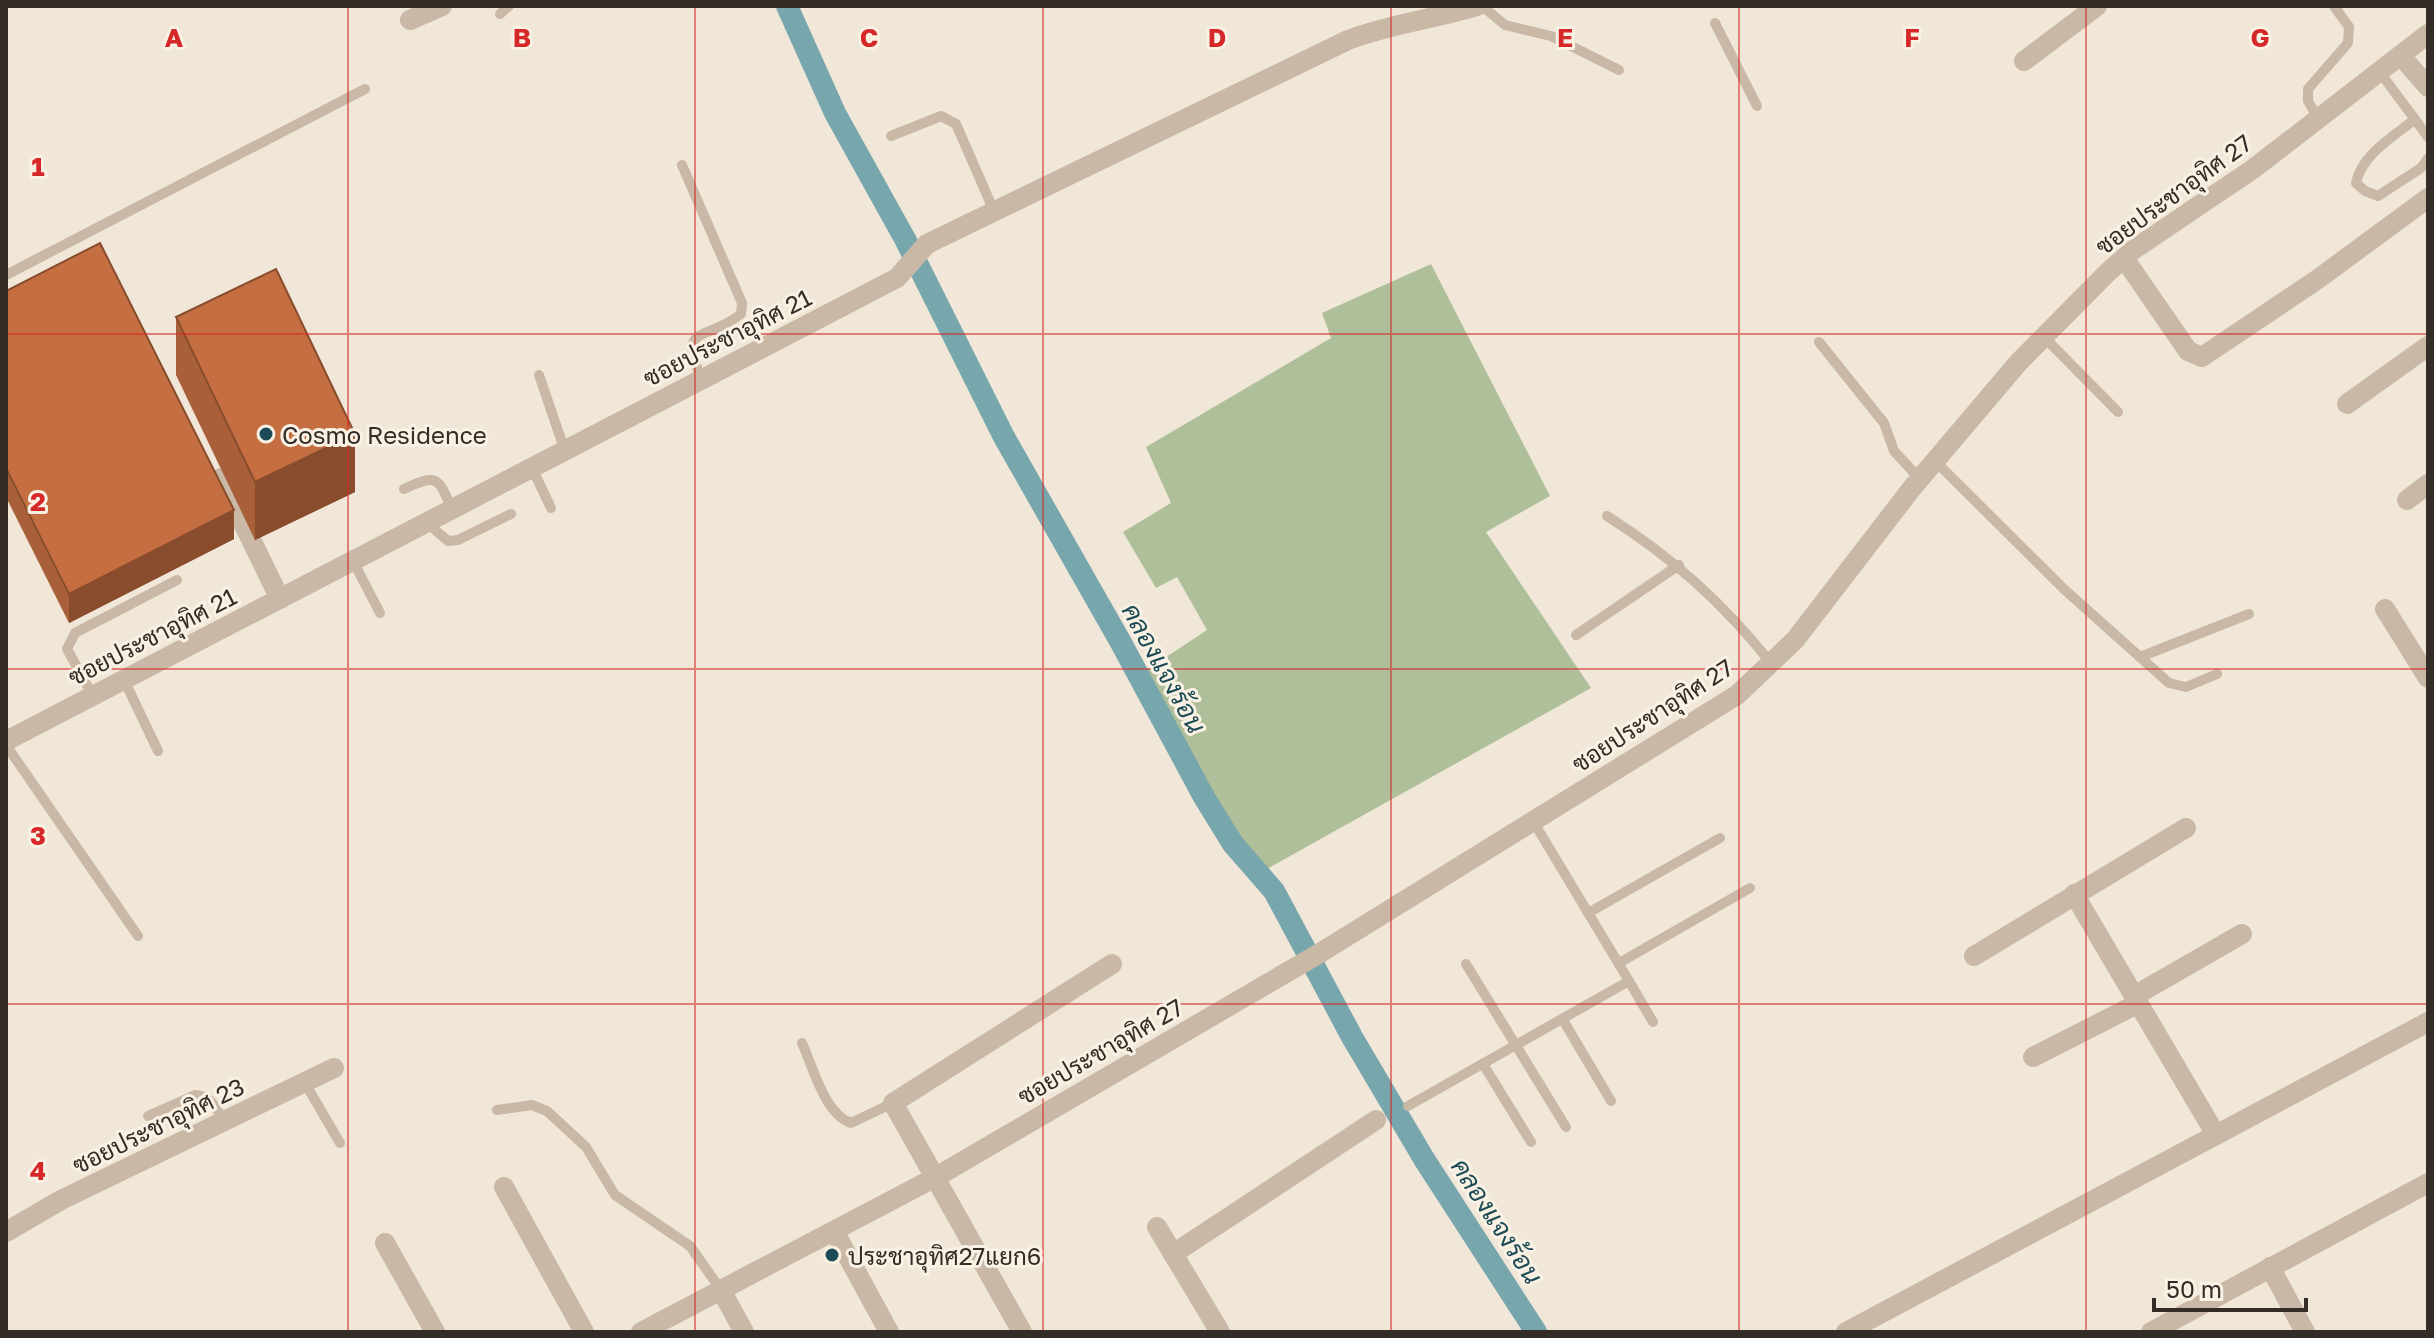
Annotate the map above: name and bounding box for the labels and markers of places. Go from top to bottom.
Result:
place label: Cosmo Residence [282,420,487,449]
marker: Cosmo Residence [257,425,275,443]
place label: ประชาอุทิศ27แยก6 [848,1241,1041,1273]
marker: ประชาอุทิศ27แยก6 [823,1246,841,1264]

